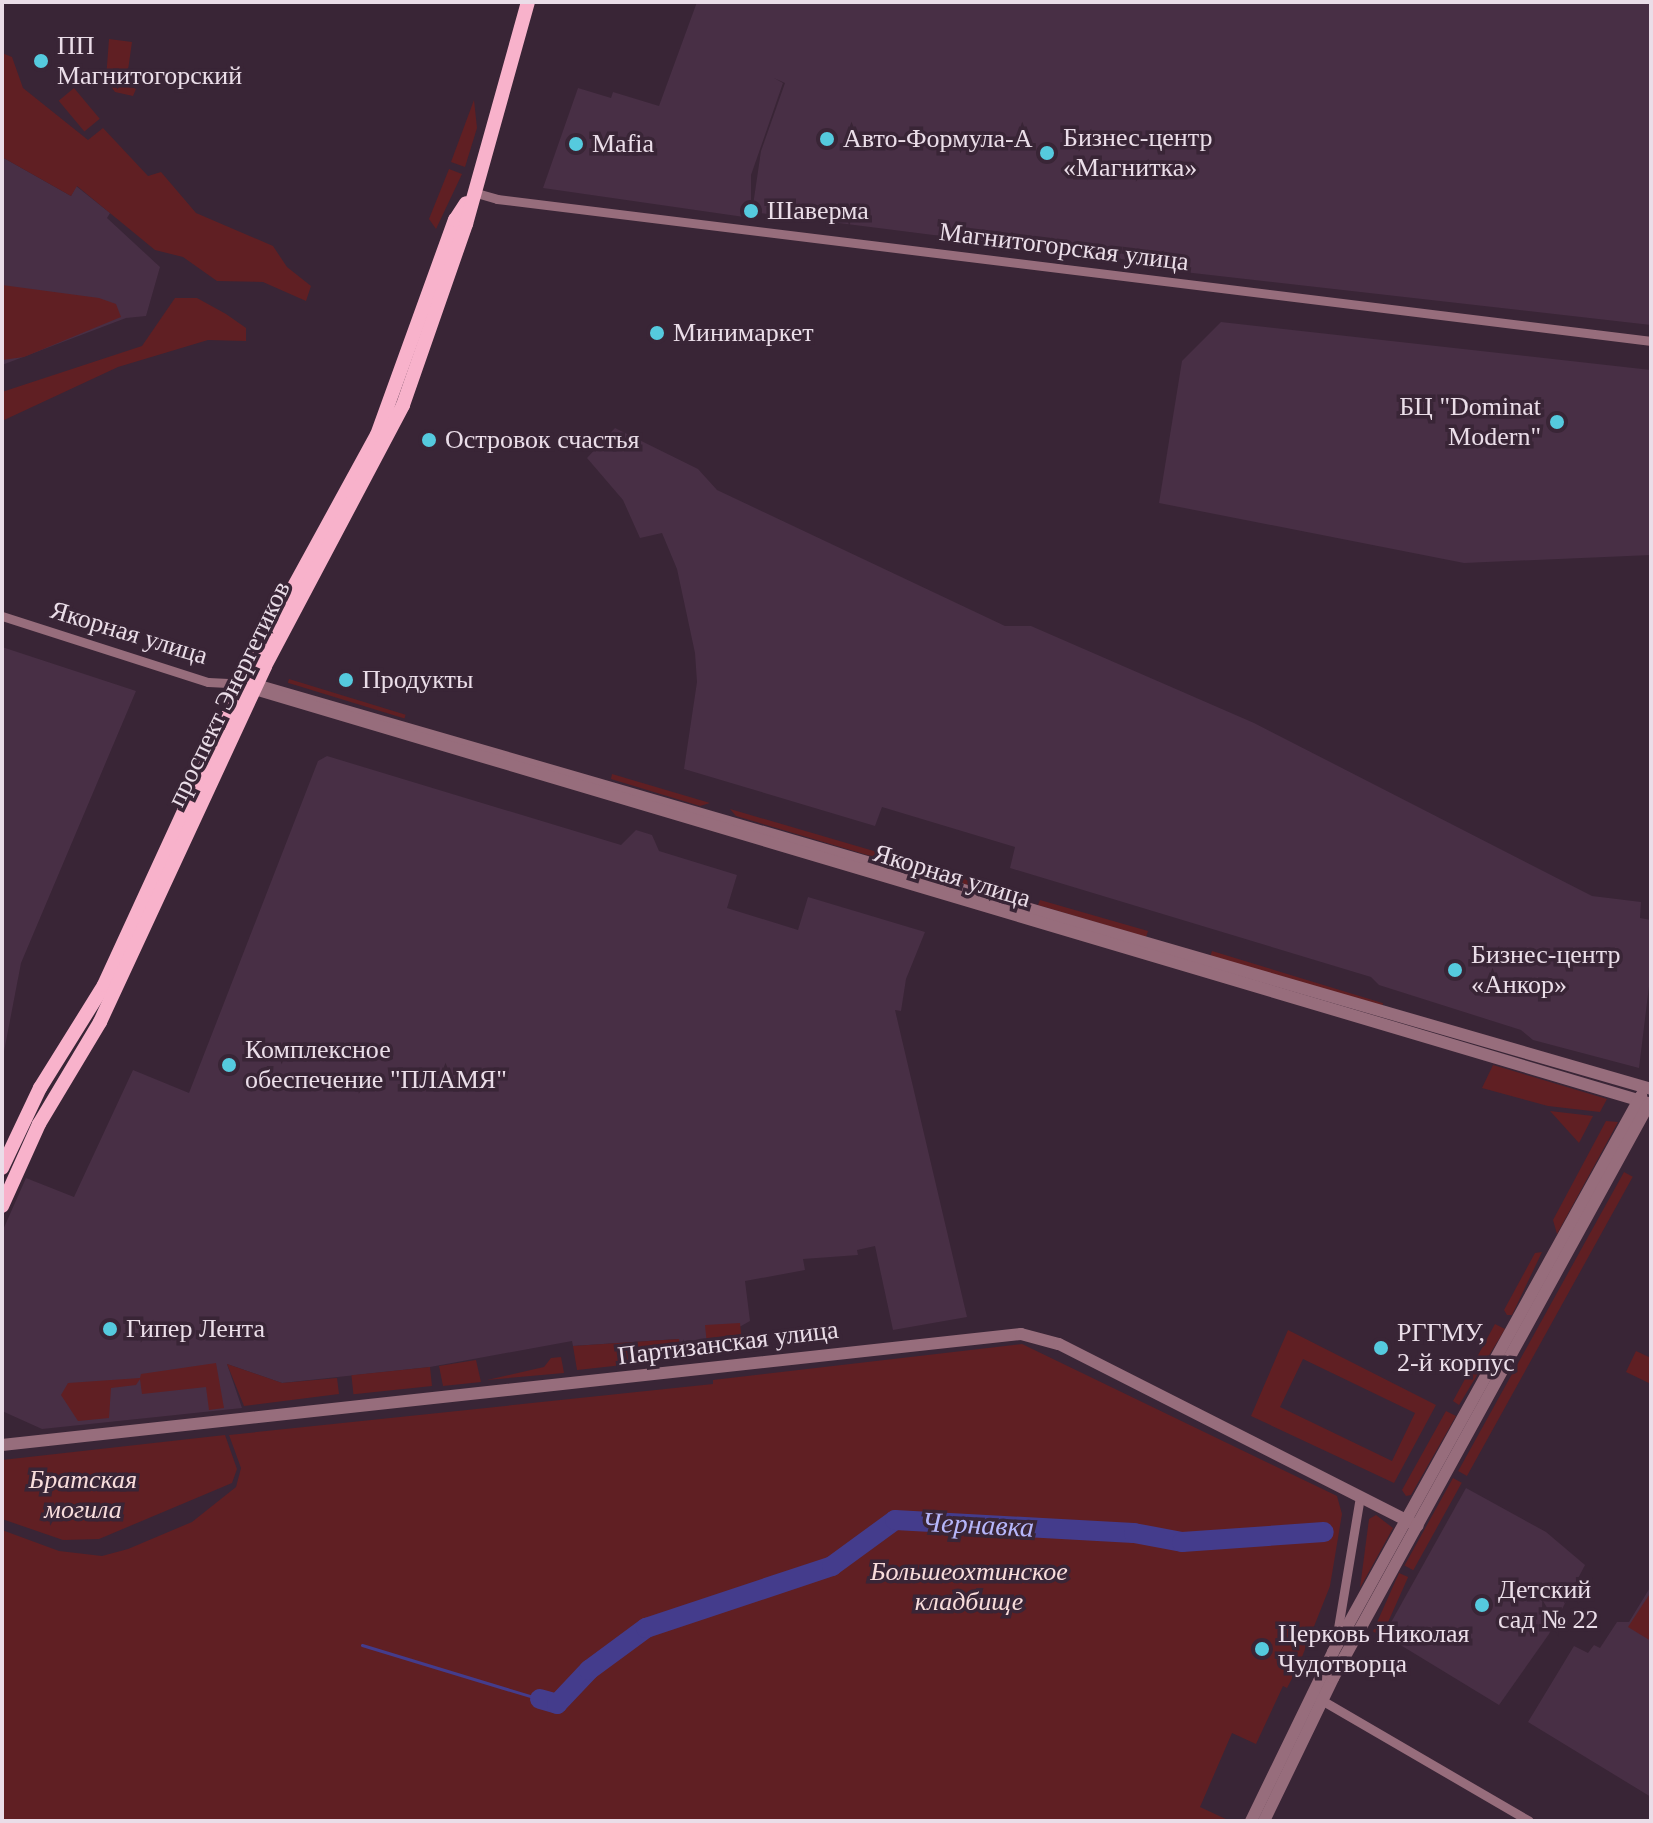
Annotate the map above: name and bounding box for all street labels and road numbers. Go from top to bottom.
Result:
street label: Магнитогорская улица [937,216,1191,278]
street label: проспект Энергетиков [161,576,297,812]
street label: Якорная улица [47,594,211,672]
street label: Якорная улица [870,837,1034,915]
street label: Партизанская улица [616,1314,840,1372]

